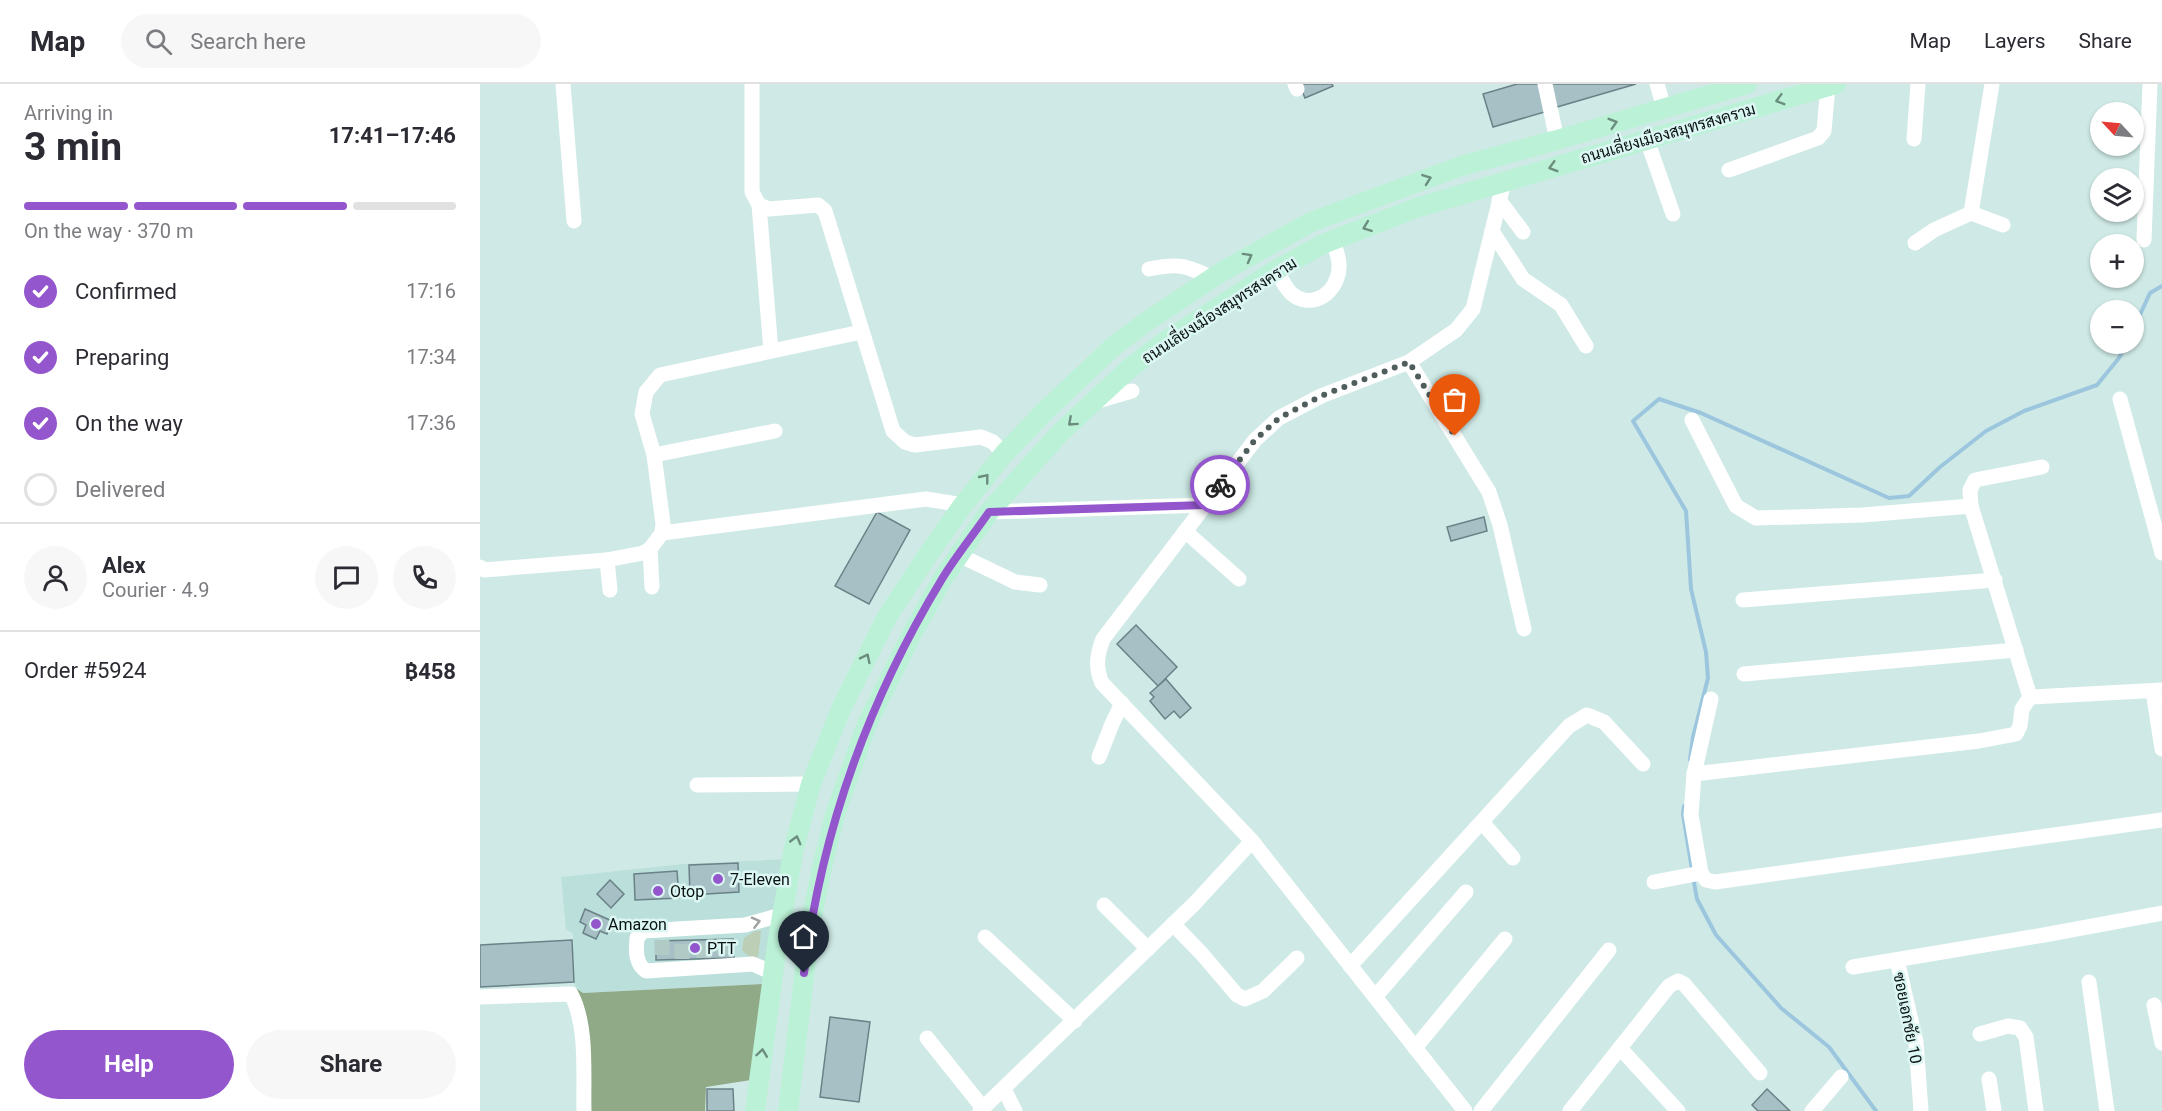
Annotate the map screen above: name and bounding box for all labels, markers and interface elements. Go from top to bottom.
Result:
search box [121,14,541,68]
text: Map [30,25,85,58]
icon: search [142,25,175,58]
text: Search here [190,29,306,54]
text: Map [1909,29,1951,53]
text: Layers [1984,29,2045,53]
text: Share [2078,29,2132,53]
one-way arrow [1775,93,1786,105]
street label: ถนนเลี่ยงเมืองสมุทรสงคราม [1577,95,1758,169]
text: Arriving in [24,101,113,125]
north arrow [2090,102,2144,156]
map controls [2090,102,2144,354]
one-way arrow [1607,118,1618,130]
text: 17:41–17:46 [329,123,456,148]
text: 3 min [24,124,122,170]
one-way arrow [1548,160,1559,172]
button: layers [2090,168,2144,222]
one-way arrow [1420,174,1431,186]
text: On the way · 370 m [24,219,193,243]
one-way arrow [1363,220,1374,232]
button: + [2090,234,2144,288]
street label: ถนนเลี่ยงเมืองสมุทรสงคราม [1136,249,1301,369]
one-way arrow [1242,253,1253,264]
icon: check [24,275,57,308]
text: Confirmed [75,279,177,304]
text: 17:16 [406,279,456,303]
button: − [2090,300,2144,354]
icon: check [24,341,57,374]
text: Preparing [75,345,169,370]
text: 17:34 [406,345,456,369]
pin [1429,374,1480,436]
icon: bag [1438,383,1471,416]
icon: check [24,407,57,440]
text: On the way [75,411,183,436]
text: 17:36 [406,411,456,435]
one-way arrow [1068,415,1079,426]
courier [1190,455,1250,515]
icon: bike [1204,469,1237,502]
one-way arrow [977,474,988,485]
text: Delivered [75,477,165,502]
button: person [24,546,87,609]
button: chat [315,546,378,609]
button: phone [393,546,456,609]
text: Alex [102,553,146,578]
text: Courier · 4.9 [102,578,209,602]
one-way arrow [859,654,871,665]
text: Order #5924 [24,658,146,683]
text: ฿458 [405,659,456,684]
one-way arrow [789,835,802,845]
place label: 7-Eleven [730,870,790,889]
marker: 7-Eleven [711,872,725,886]
place label: Otop [670,882,704,901]
marker: Otop [651,884,665,898]
pin [778,911,829,973]
place label: Amazon [608,915,667,934]
one-way arrow [751,916,761,929]
marker: Amazon [589,917,603,931]
icon: home [787,920,820,953]
place label: PTT [707,939,737,958]
marker: PTT [688,941,702,955]
street label: ซอยเอกชัย 10 [1889,971,1927,1065]
button: Help [24,1030,234,1099]
button: Share [246,1030,456,1099]
one-way arrow [756,1048,768,1058]

